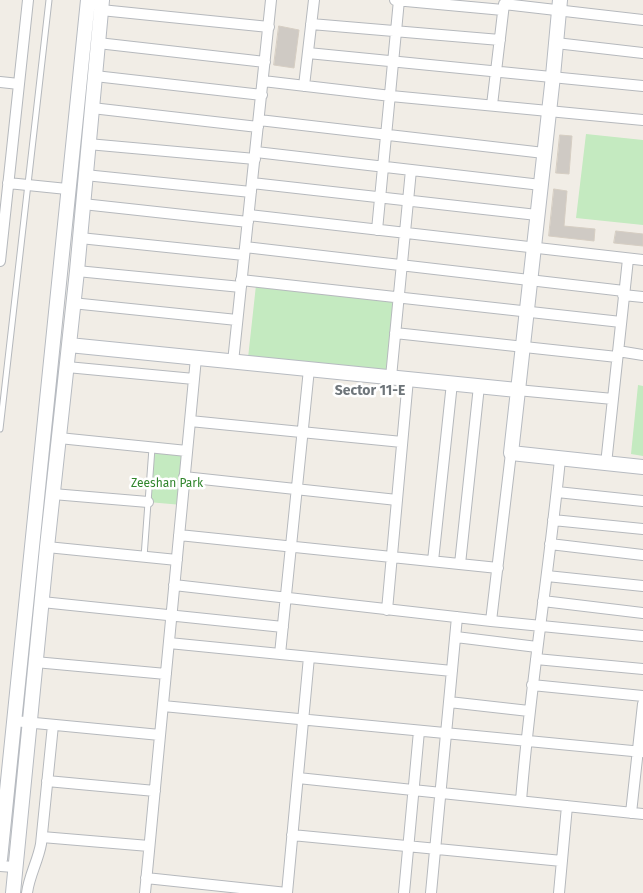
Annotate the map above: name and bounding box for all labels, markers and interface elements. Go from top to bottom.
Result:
district label: Sector 11-E [335,383,405,399]
park label: Zeeshan Park [131,477,203,491]

